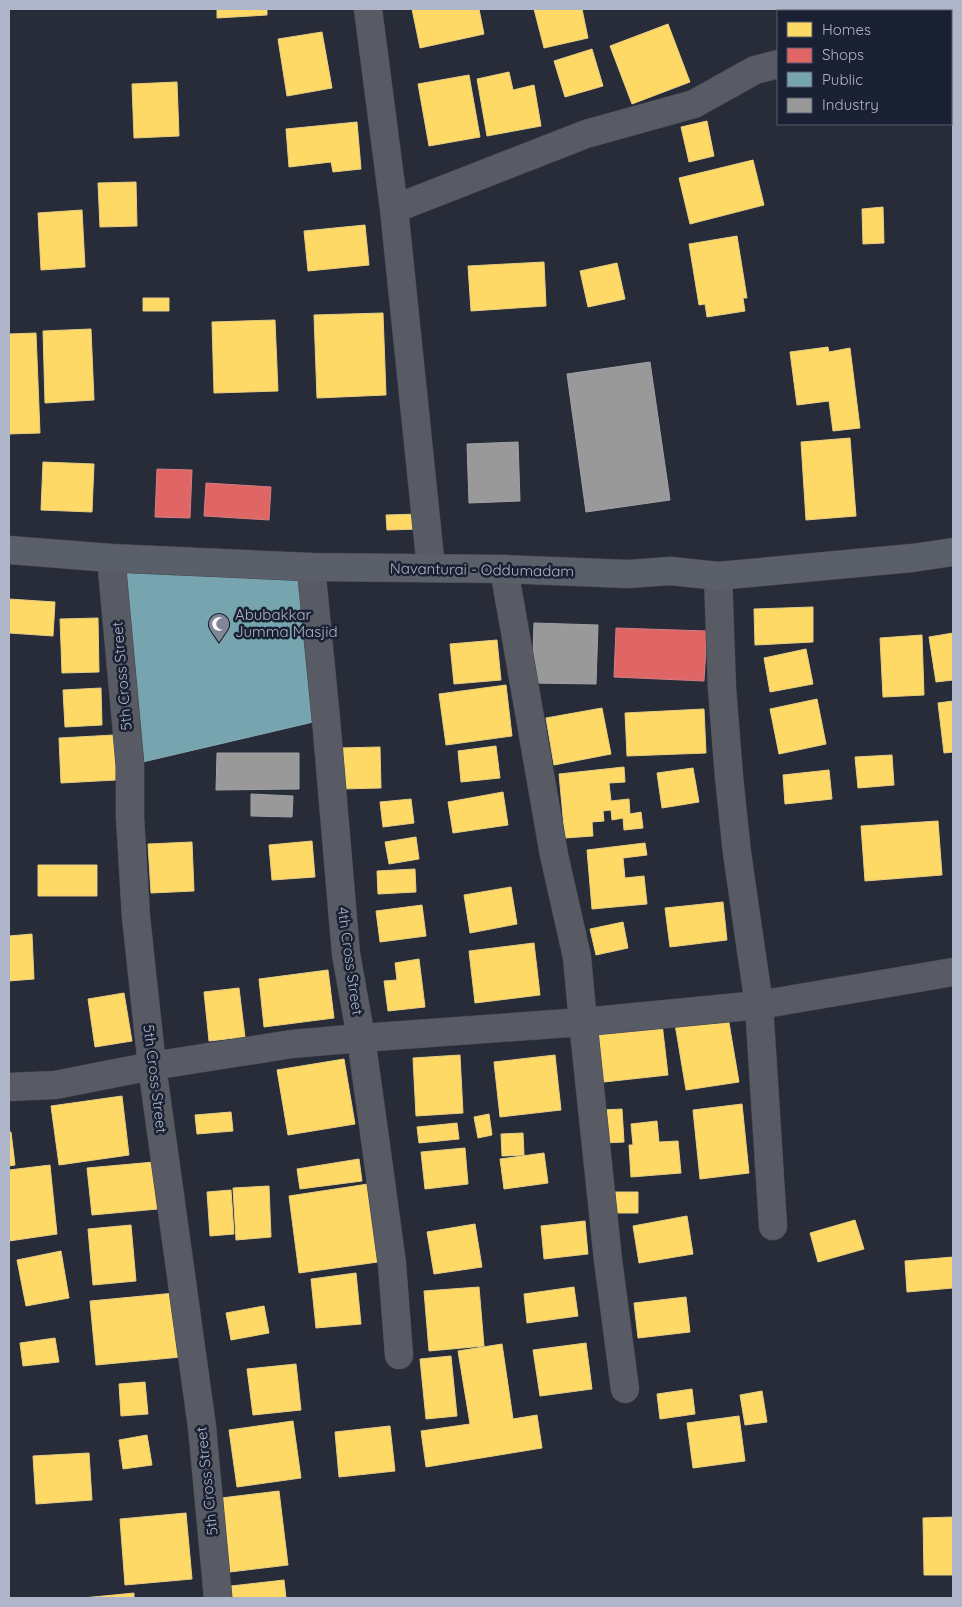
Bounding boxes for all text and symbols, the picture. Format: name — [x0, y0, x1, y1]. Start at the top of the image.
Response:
legend — [777, 10, 952, 125]
text: Homes — [822, 20, 871, 39]
text: Shops — [822, 45, 864, 64]
text: Public — [822, 70, 863, 89]
text: Industry — [822, 95, 879, 114]
street label: Navanturai - Oddumadam — [390, 558, 574, 581]
place label: Abubakkar Jumma Masjid — [235, 605, 338, 641]
mosque icon: Abubakkar Jumma Masjid — [207, 612, 231, 643]
street label: 5th Cross Street — [107, 621, 136, 731]
street label: 4th Cross Street — [333, 906, 367, 1016]
street label: 5th Cross Street — [139, 1024, 172, 1134]
street label: 5th Cross Street — [191, 1426, 222, 1536]

